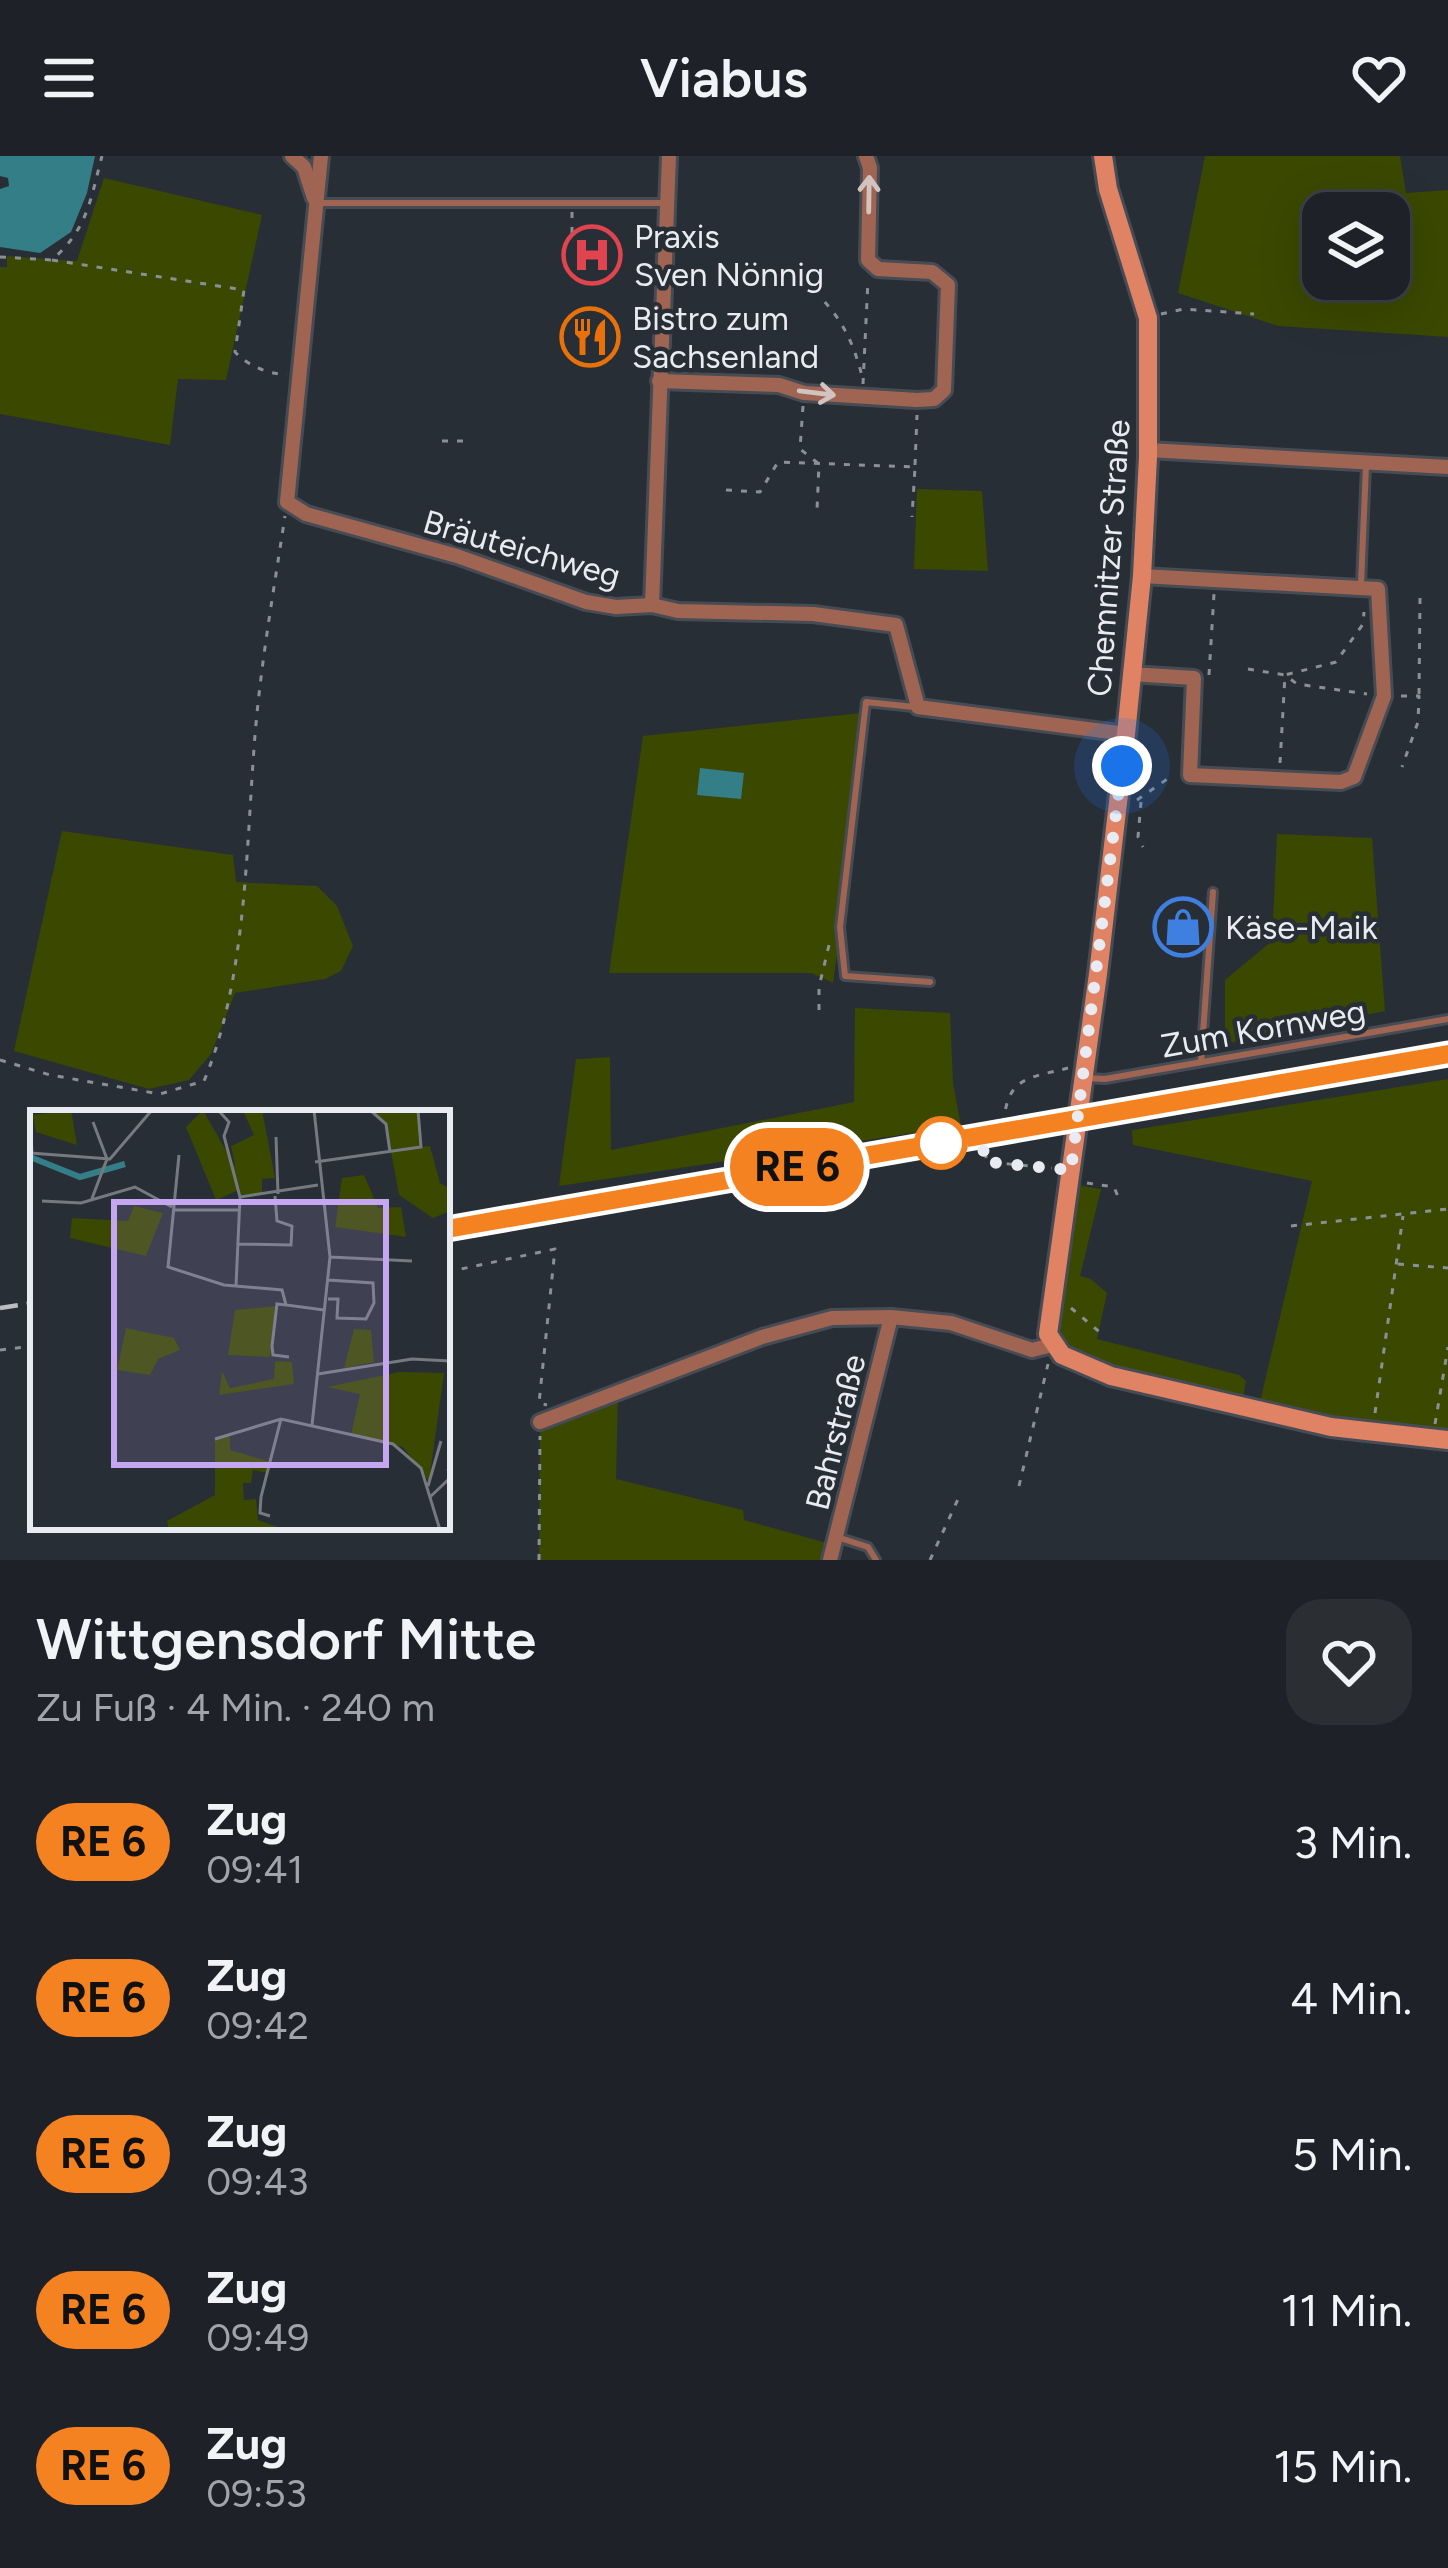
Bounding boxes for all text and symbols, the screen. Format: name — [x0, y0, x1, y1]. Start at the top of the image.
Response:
icon: menu — [36, 45, 102, 111]
icon: heart — [1346, 45, 1412, 111]
text: Viabus — [640, 46, 808, 111]
one-way arrow — [858, 175, 881, 214]
map controls — [1302, 192, 1410, 300]
button: layers — [1302, 192, 1410, 300]
place label: Praxis Sven Nönnig — [634, 217, 824, 294]
hospital icon: Praxis Sven Nönnig — [561, 224, 623, 286]
place label: Bistro zum Sachsenland — [632, 299, 819, 376]
restaurant icon: Bistro zum Sachsenland — [559, 306, 621, 368]
one-way arrow — [797, 383, 836, 405]
street label: Chemnitzer Straße — [1079, 418, 1138, 698]
street label: Bräuteichweg — [419, 502, 625, 595]
your location — [1092, 736, 1152, 796]
shop icon: Käse-Maik — [1152, 896, 1214, 958]
place label: Käse-Maik — [1225, 908, 1378, 947]
street label: Zum Kornweg — [1158, 991, 1368, 1066]
inset map — [30, 1110, 450, 1530]
unlabelled marker — [916, 1118, 966, 1168]
line badge: RE 6 — [713, 1128, 881, 1206]
text: RE 6 — [754, 1141, 840, 1192]
street label: Bahrstraße — [797, 1350, 874, 1514]
button: heart — [1286, 1599, 1412, 1725]
text: Wittgensdorf Mitte — [36, 1605, 536, 1673]
text: Zu Fuß · 4 Min. · 240 m — [36, 1684, 435, 1731]
text: Zug — [206, 1792, 287, 1846]
text: 3 Min. — [1293, 1815, 1412, 1869]
text: RE 6 — [60, 1816, 146, 1867]
text: 09:41 — [206, 1846, 303, 1893]
text: Zug — [206, 1948, 287, 2002]
text: 4 Min. — [1290, 1971, 1412, 2025]
text: RE 6 — [60, 1972, 146, 2023]
text: 09:42 — [206, 2002, 309, 2049]
text: Zug — [206, 2104, 287, 2158]
text: 5 Min. — [1292, 2127, 1412, 2181]
text: RE 6 — [60, 2128, 146, 2179]
text: 09:43 — [206, 2158, 309, 2205]
text: Zug — [206, 2260, 287, 2314]
text: 11 Min. — [1281, 2283, 1412, 2337]
text: RE 6 — [60, 2284, 146, 2335]
text: 09:49 — [206, 2314, 309, 2361]
text: Zug — [206, 2416, 287, 2470]
text: 15 Min. — [1273, 2439, 1412, 2493]
text: RE 6 — [60, 2440, 146, 2491]
text: 09:53 — [206, 2470, 307, 2517]

